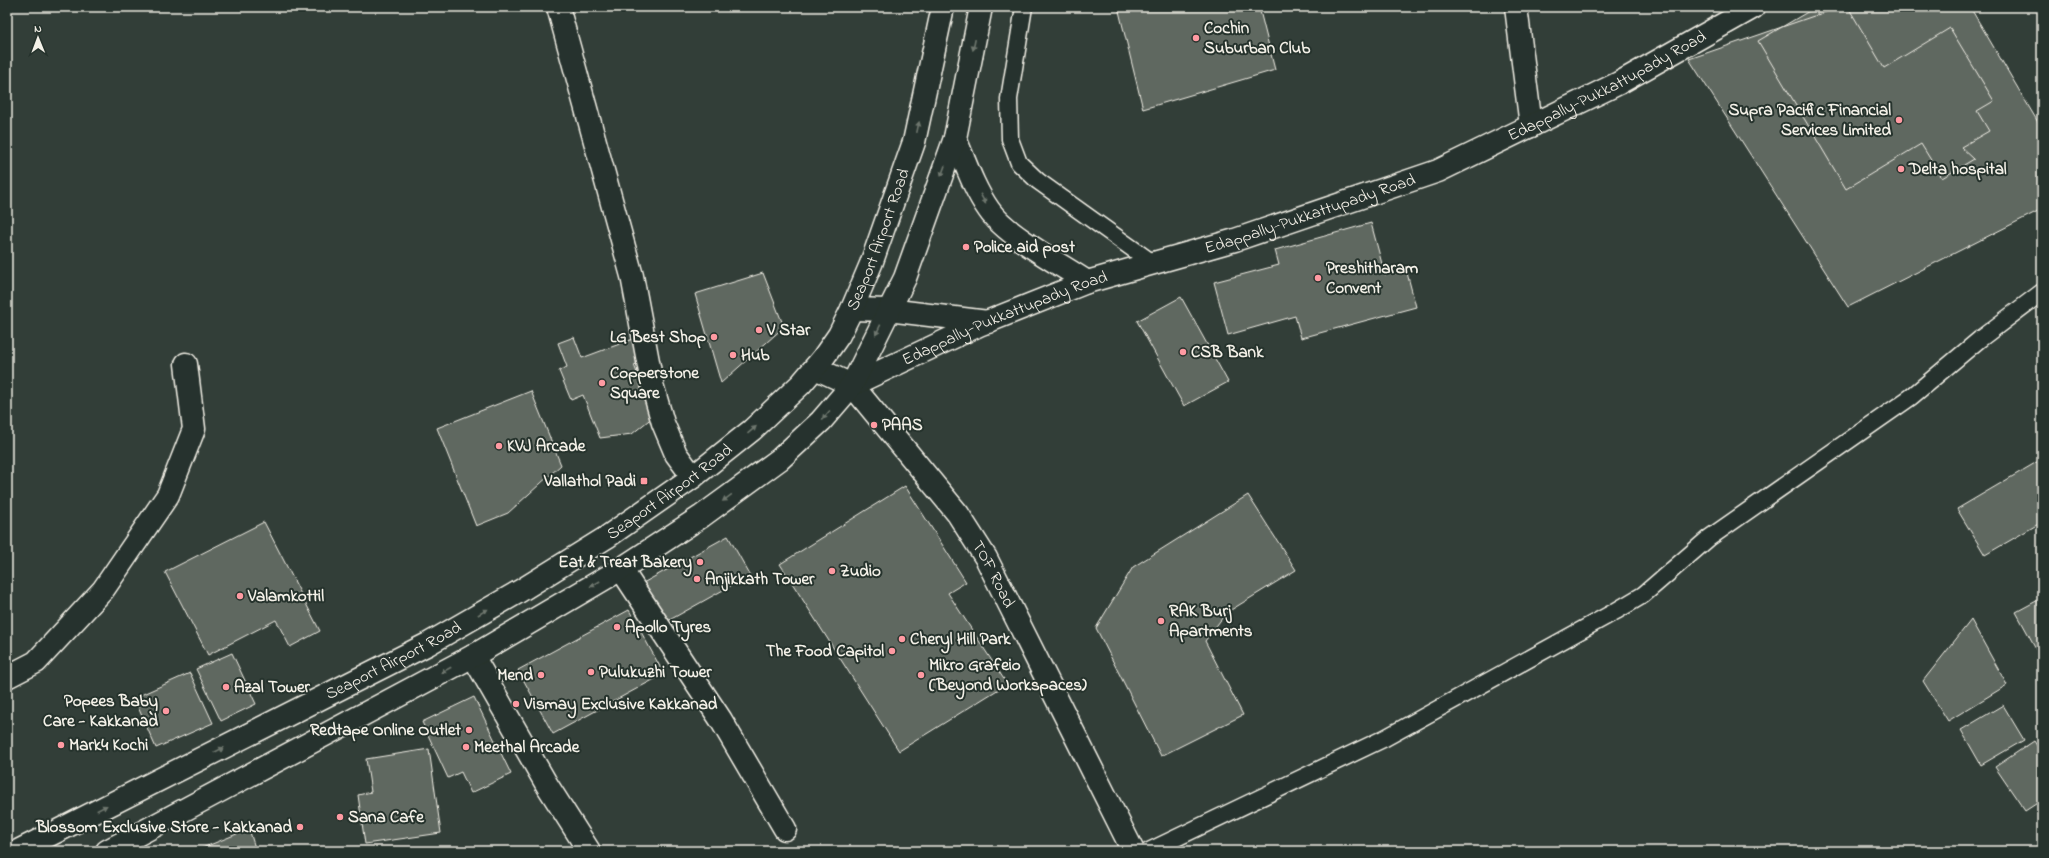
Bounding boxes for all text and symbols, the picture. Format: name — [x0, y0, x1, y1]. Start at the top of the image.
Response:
place label: Cochin Suburban Club — [1204, 16, 1310, 61]
north arrow — [18, 18, 58, 58]
text: N — [34, 21, 42, 37]
street label: Edappally-Pukkattupady Road — [1503, 24, 1711, 148]
marker: Cochin Suburban Club — [1191, 33, 1201, 43]
one-way arrow — [971, 39, 977, 52]
place label: Supra Pacific Financial Services Limited — [1728, 98, 1891, 143]
marker: Supra Pacific Financial Services Limited — [1894, 115, 1904, 125]
one-way arrow — [915, 121, 921, 134]
place label: Delta hospital — [1908, 157, 2007, 182]
street label: Seaport Airport Road — [840, 164, 916, 314]
marker: Delta hospital — [1896, 164, 1906, 174]
one-way arrow — [940, 166, 946, 178]
street label: Edappally-Pukkattupady Road — [1202, 167, 1419, 260]
one-way arrow — [980, 193, 986, 205]
place label: Police aid post — [974, 235, 1075, 260]
marker: Police aid post — [961, 242, 971, 252]
place label: Preshitharam Convent — [1326, 256, 1418, 301]
street label: Edappally-Pukkattupady Road — [898, 264, 1111, 372]
marker: Preshitharam Convent — [1313, 273, 1323, 283]
place label: V Star — [766, 318, 811, 343]
place label: LG Best Shop — [610, 325, 706, 350]
marker: V Star — [754, 325, 764, 335]
one-way arrow — [875, 325, 881, 336]
marker: LG Best Shop — [709, 332, 719, 342]
place label: CSB Bank — [1191, 340, 1264, 365]
place label: Hub — [741, 343, 770, 368]
marker: CSB Bank — [1178, 347, 1188, 357]
marker: Hub — [728, 350, 738, 360]
place label: Copperstone Square — [610, 361, 700, 406]
marker: Copperstone Square — [597, 378, 607, 388]
one-way arrow — [822, 410, 831, 420]
place label: PAAS — [882, 413, 923, 438]
marker: PAAS — [869, 420, 879, 430]
one-way arrow — [747, 425, 758, 434]
place label: KVJ Arcade — [507, 434, 587, 459]
street label: Seaport Airport Road — [601, 437, 738, 546]
marker: KVJ Arcade — [494, 441, 504, 451]
place label: Vallathol Padi — [543, 469, 636, 494]
marker: Vallathol Padi — [639, 476, 649, 486]
one-way arrow — [721, 494, 732, 502]
street label: TOF Road — [965, 536, 1022, 613]
place label: Eat & Treat Bakery — [558, 550, 693, 577]
marker: Eat & Treat Bakery — [695, 557, 705, 567]
place label: Zudio — [840, 559, 881, 584]
marker: Zudio — [827, 566, 837, 576]
place label: Anjikkath Tower — [705, 567, 815, 592]
marker: Anjikkath Tower — [692, 574, 702, 584]
one-way arrow — [589, 581, 601, 588]
place label: Valamkottil — [247, 584, 324, 609]
marker: Valamkottil — [235, 591, 245, 601]
place label: RAK Burj Apartments — [1169, 599, 1253, 644]
one-way arrow — [477, 609, 489, 616]
street label: Seaport Airport Road — [321, 615, 467, 706]
place label: Apollo Tyres — [625, 615, 712, 642]
marker: RAK Burj Apartments — [1156, 616, 1166, 626]
marker: Apollo Tyres — [612, 622, 622, 632]
place label: Cheryl Hill Park — [910, 627, 1011, 654]
marker: Cheryl Hill Park — [897, 634, 907, 644]
place label: The Food Capitol — [766, 639, 884, 664]
marker: The Food Capitol — [887, 646, 897, 656]
place label: Mikro Grafeio (Beyond Workspaces) — [929, 653, 1087, 700]
place label: Pulukuzhi Tower — [599, 660, 712, 685]
place label: Mend — [497, 663, 533, 688]
one-way arrow — [440, 667, 451, 674]
marker: Pulukuzhi Tower — [586, 667, 596, 677]
marker: Mend — [536, 670, 546, 680]
marker: Mikro Grafeio (Beyond Workspaces) — [916, 670, 926, 680]
place label: Azal Tower — [234, 675, 311, 700]
marker: Azal Tower — [221, 682, 231, 692]
place label: Popees Baby Care - Kakkanad — [43, 689, 159, 734]
place label: Vismay Exclusive Kakkanad — [523, 692, 718, 719]
marker: Vismay Exclusive Kakkanad — [511, 699, 521, 709]
marker: Popees Baby Care - Kakkanad — [161, 706, 171, 716]
place label: Redtape Online Outlet — [310, 718, 461, 743]
marker: Redtape Online Outlet — [464, 725, 474, 735]
place label: Mark4 Kochi — [69, 733, 148, 758]
place label: Meethal Arcade — [474, 735, 581, 760]
marker: Mark4 Kochi — [56, 740, 66, 750]
marker: Meethal Arcade — [461, 742, 471, 752]
one-way arrow — [213, 746, 224, 753]
one-way arrow — [97, 805, 108, 811]
place label: Sana Cafe — [348, 805, 425, 830]
marker: Sana Cafe — [335, 812, 345, 822]
place label: Blossom Exclusive Store - Kakkanad — [35, 815, 292, 840]
marker: Blossom Exclusive Store - Kakkanad — [295, 822, 305, 832]

